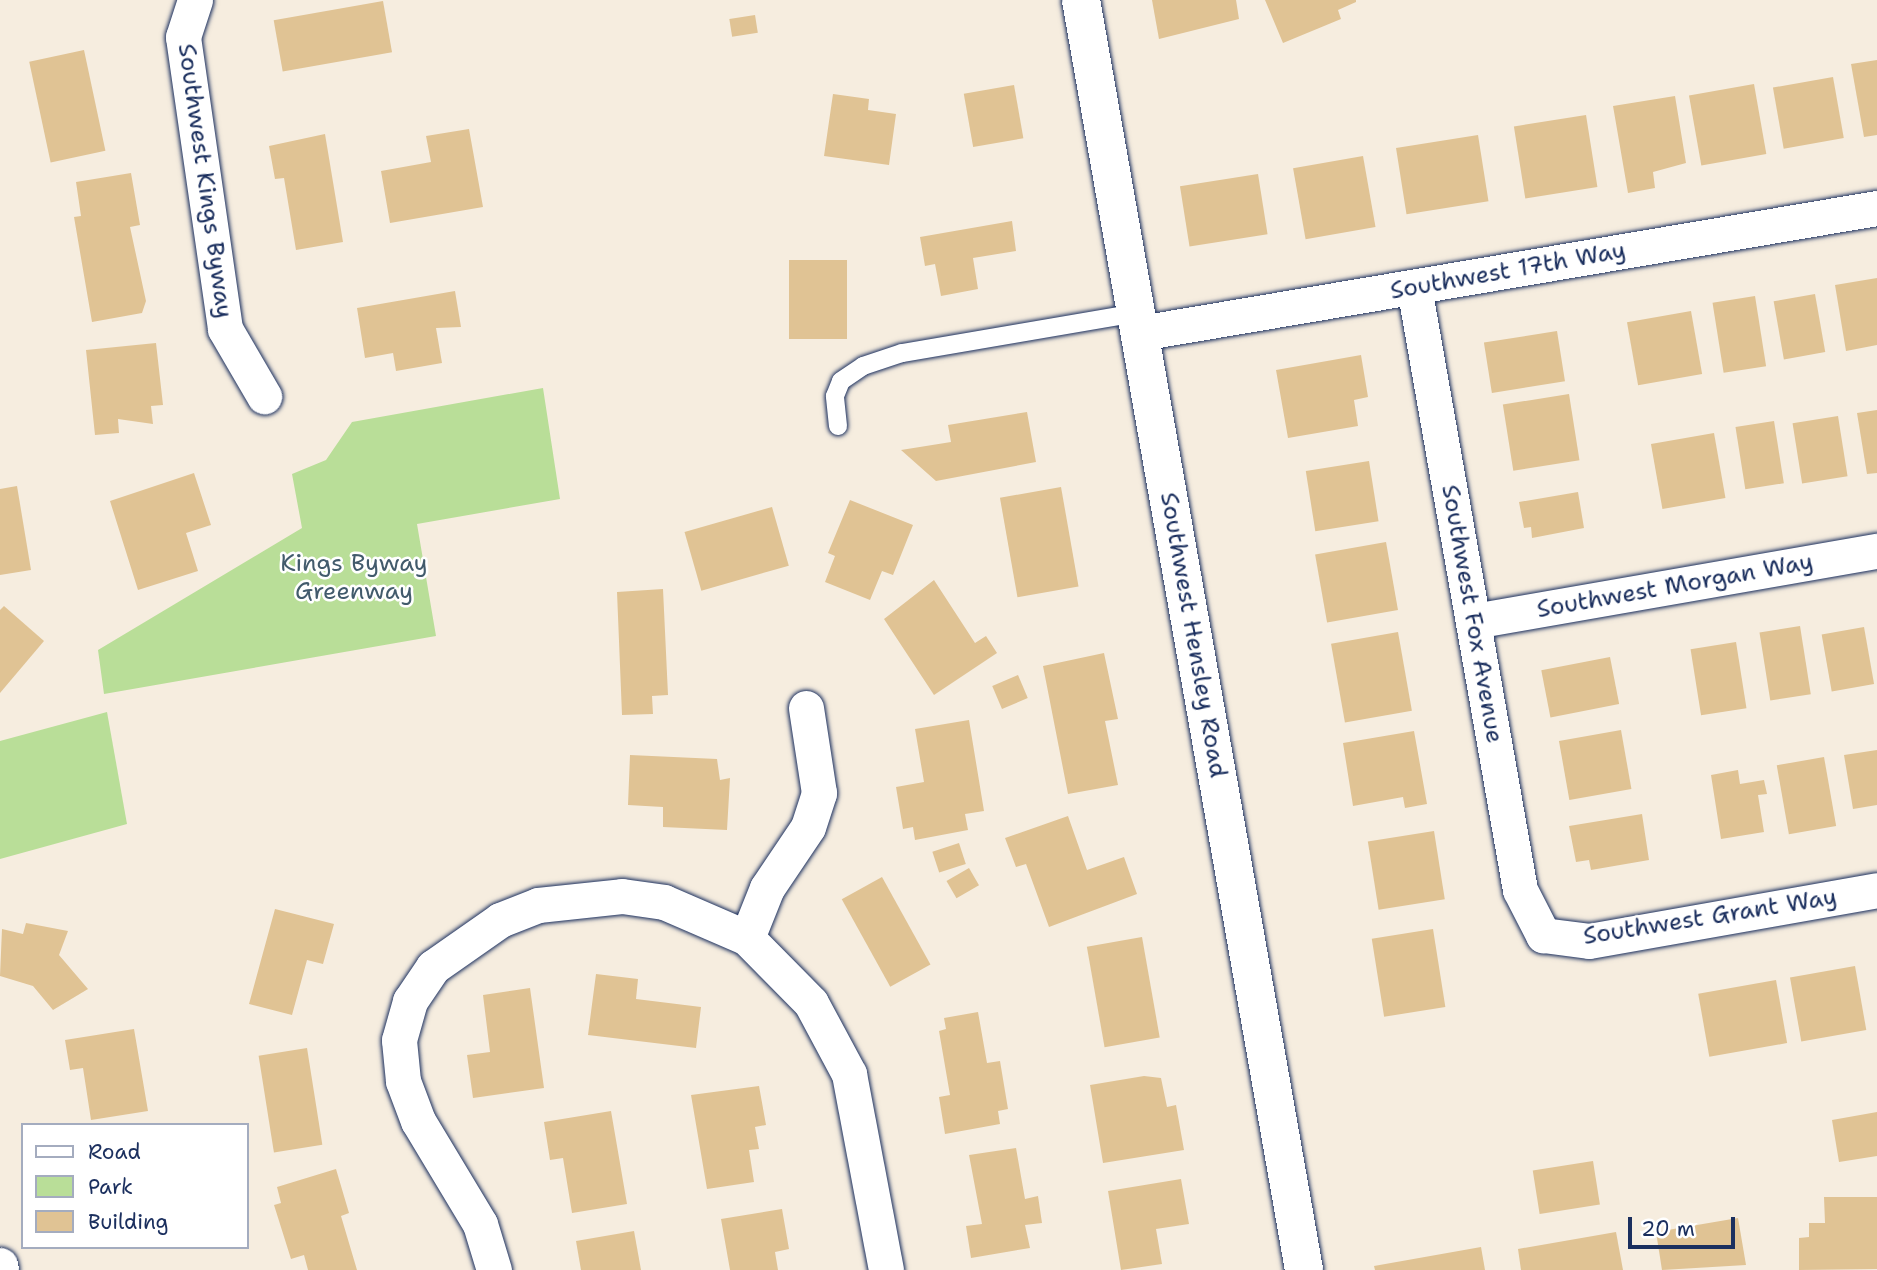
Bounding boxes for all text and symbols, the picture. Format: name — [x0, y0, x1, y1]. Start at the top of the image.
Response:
street label: Southwest Kings Byway — [171, 42, 239, 320]
street label: Southwest 17th Way — [1388, 236, 1628, 306]
street label: Southwest Fox Avenue — [1435, 483, 1509, 745]
street label: Southwest Hensley Road — [1154, 490, 1232, 780]
street label: Southwest Morgan Way — [1535, 548, 1815, 624]
park label: Kings Byway Greenway — [280, 550, 428, 606]
street label: Southwest Grant Way — [1581, 883, 1839, 951]
legend — [21, 1123, 248, 1249]
text: Road — [88, 1138, 141, 1166]
text: Park — [88, 1173, 133, 1201]
scale bar — [1632, 1204, 1739, 1248]
text: Building — [88, 1208, 168, 1236]
text: 20 m — [1641, 1215, 1695, 1243]

